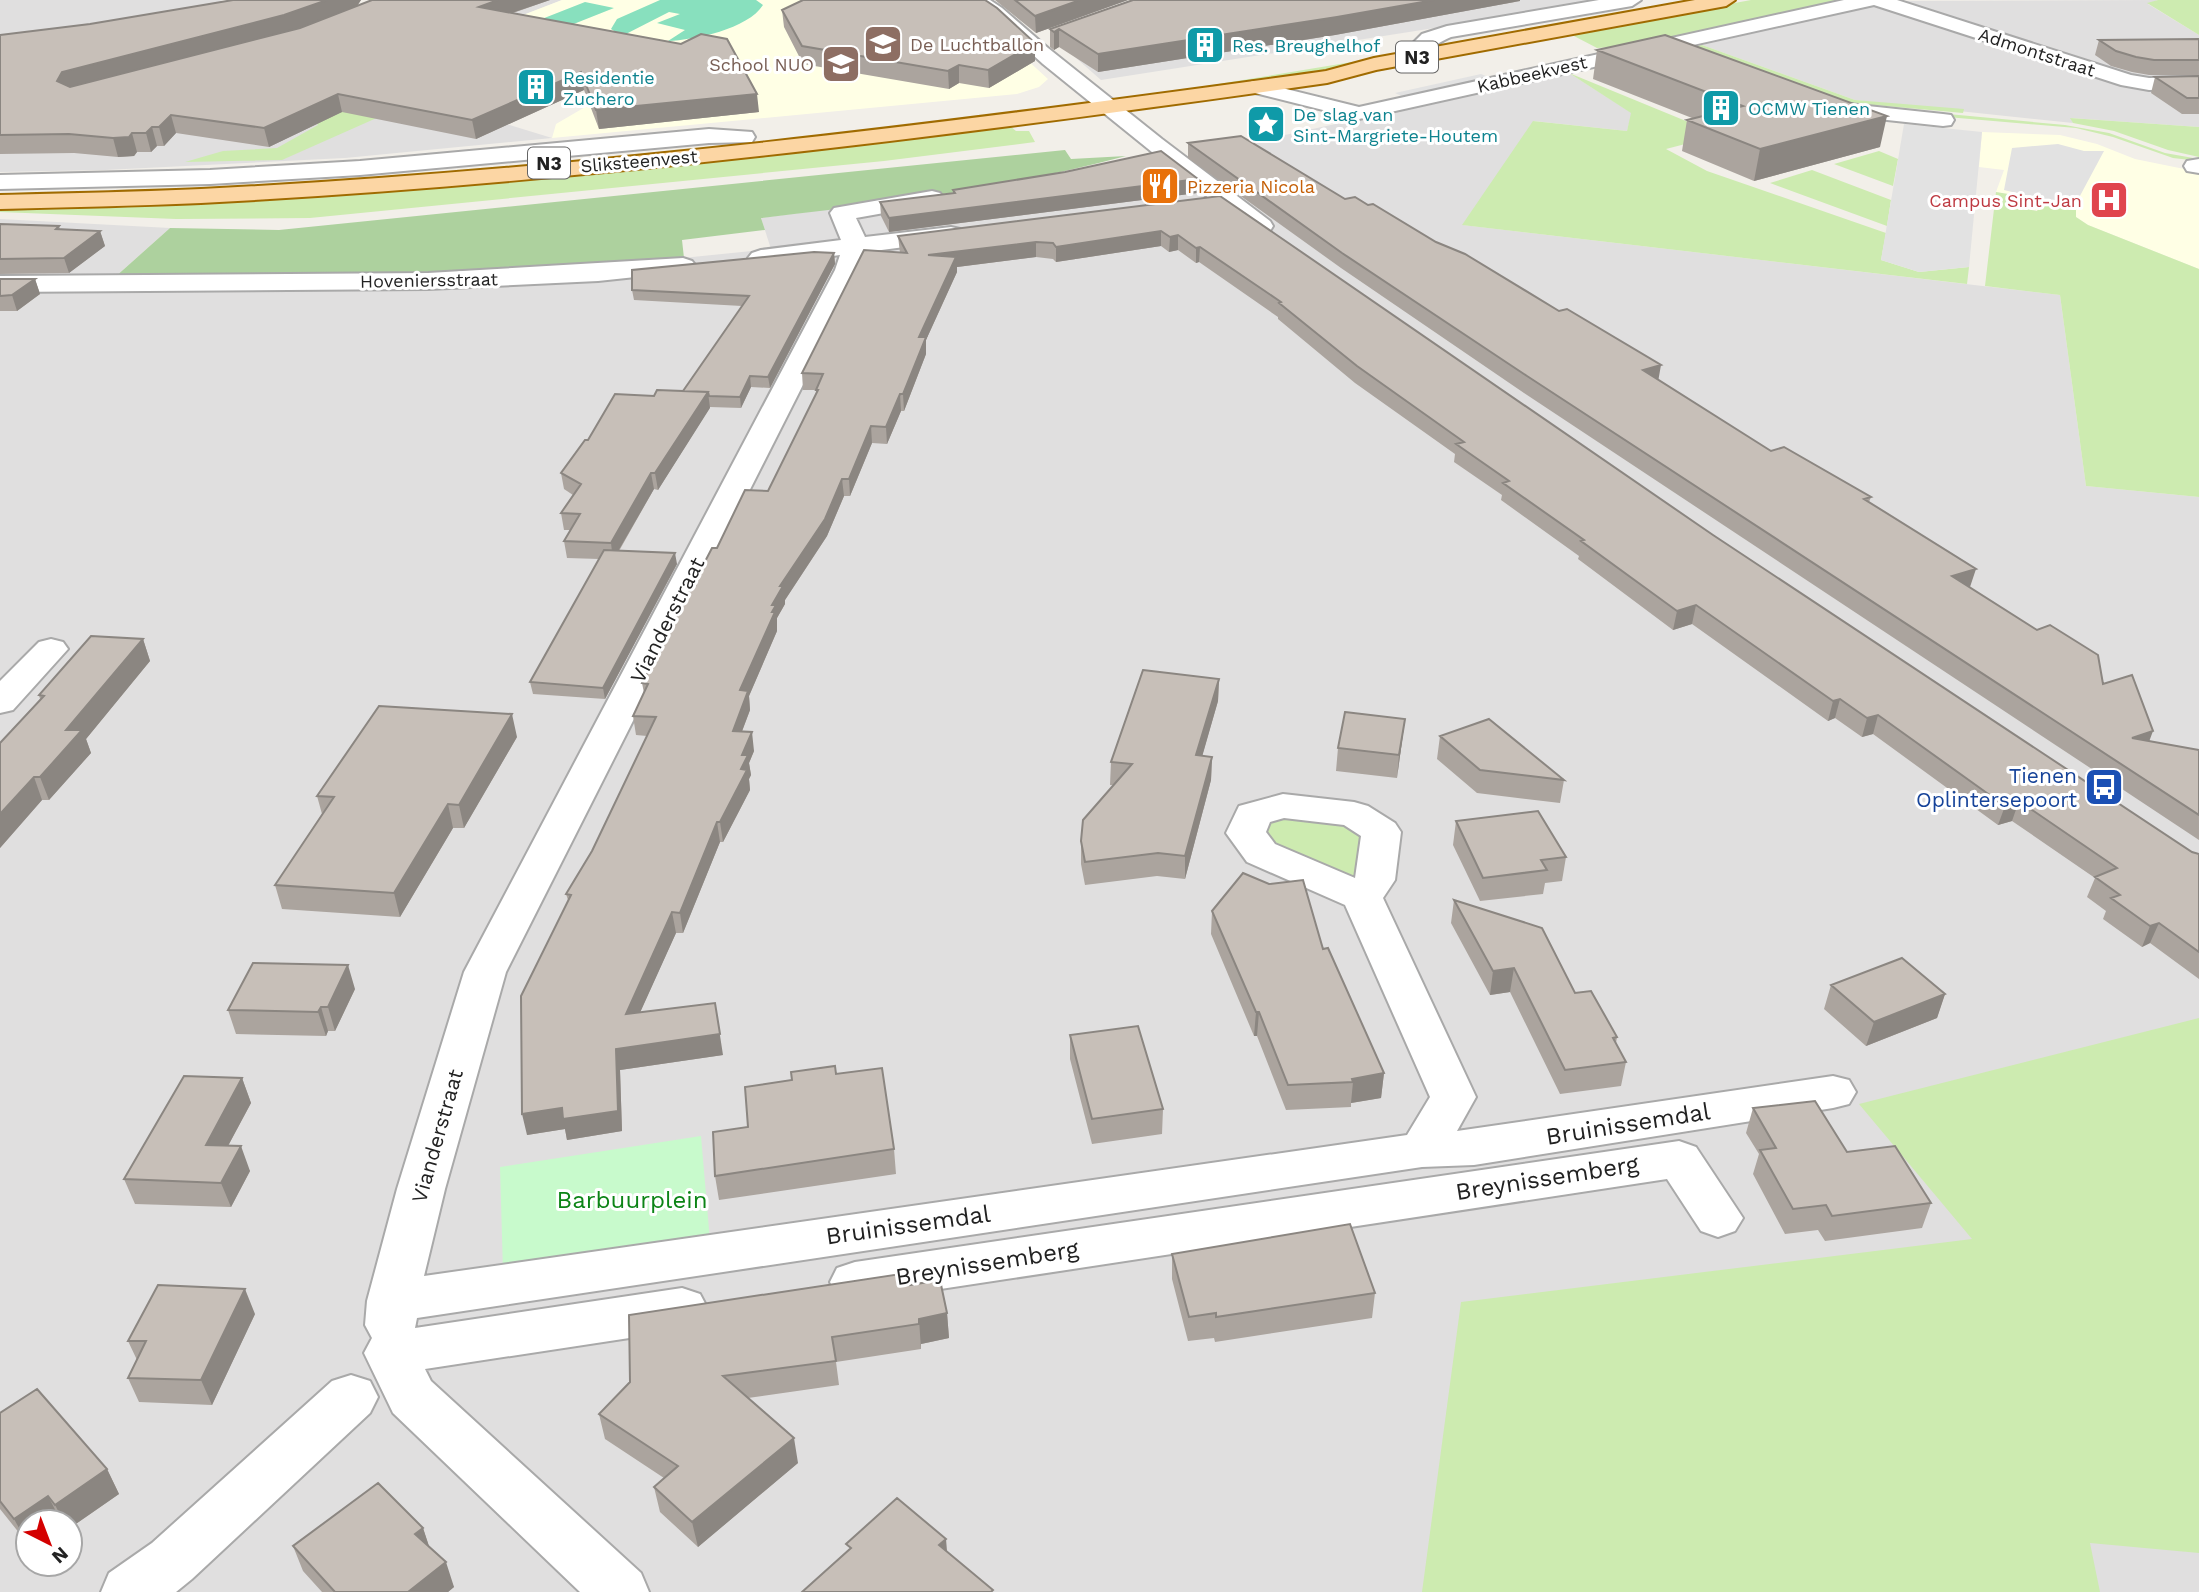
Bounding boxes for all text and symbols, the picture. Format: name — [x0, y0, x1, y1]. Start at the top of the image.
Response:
school or university icon: De Luchtballon — [862, 23, 904, 65]
street label: Admontstraat — [1976, 23, 2098, 81]
building icon: Res. Breughelhof — [1184, 24, 1226, 66]
place label: De Luchtballon — [910, 34, 1044, 55]
place label: Res. Breughelhof — [1232, 35, 1380, 56]
road number: N3 — [1396, 41, 1438, 72]
school or university icon: School NUO — [820, 43, 862, 85]
street label: Kabbeekvest — [1475, 51, 1589, 97]
place label: School NUO — [709, 54, 814, 75]
building icon: Residentie Zuchero — [515, 66, 557, 108]
place label: Residentie Zuchero — [563, 67, 655, 109]
building icon: OCMW Tienen — [1700, 87, 1742, 129]
place label: OCMW Tienen — [1748, 98, 1870, 119]
place icon: De slag van Sint-Margriete-Houtem — [1245, 103, 1287, 145]
place label: De slag van Sint-Margriete-Houtem — [1293, 104, 1498, 146]
street label: Sliksteenvest — [580, 145, 699, 177]
road number: N3 — [528, 148, 570, 178]
restaurant icon: Pizzeria Nicola — [1139, 165, 1181, 207]
place label: Pizzeria Nicola — [1187, 176, 1315, 197]
hospital icon: Campus Sint-Jan — [2088, 179, 2130, 221]
place label: Campus Sint-Jan — [1929, 190, 2082, 211]
street label: Hoveniersstraat — [360, 268, 499, 292]
street label: Vianderstraat — [625, 553, 710, 687]
place label: Tienen Oplintersepoort — [1916, 763, 2077, 812]
bus stop icon: Tienen Oplintersepoort — [2083, 766, 2125, 808]
street label: Vianderstraat — [406, 1066, 468, 1206]
street label: Bruinissemdal — [1544, 1097, 1713, 1151]
street label: Breynissemberg — [1454, 1150, 1641, 1206]
park label: Barbuurplein — [557, 1186, 707, 1214]
street label: Bruinissemdal — [824, 1200, 993, 1250]
street label: Breynissemberg — [894, 1235, 1081, 1291]
north arrow — [14, 1508, 84, 1578]
text: N — [47, 1542, 73, 1569]

